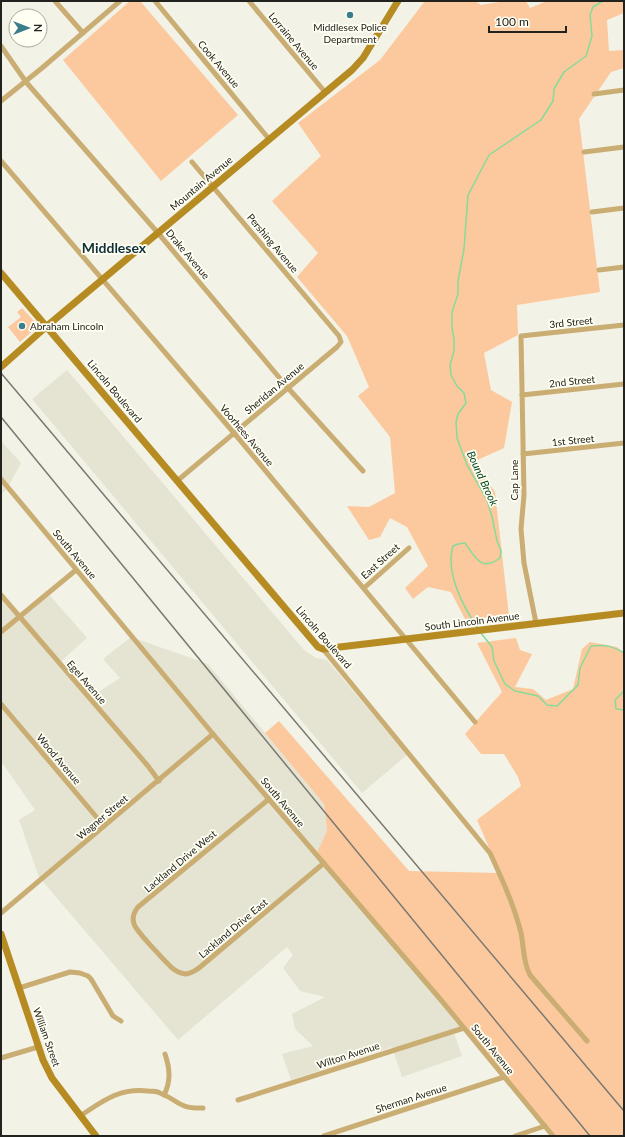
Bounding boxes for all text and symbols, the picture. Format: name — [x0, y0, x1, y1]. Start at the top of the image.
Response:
north arrow — [8, 8, 48, 48]
scale bar — [489, 8, 566, 34]
street label: Lorraine Avenue — [267, 10, 321, 72]
marker: Middlesex Police Department — [345, 10, 355, 20]
text: 100 m — [495, 14, 529, 29]
place label: Middlesex Police Department — [313, 21, 387, 45]
text: N — [32, 24, 45, 32]
street label: Cook Avenue — [196, 38, 242, 90]
street label: Mountain Avenue — [167, 153, 235, 213]
street label: Pershing Avenue — [245, 211, 301, 275]
street label: Drake Avenue — [164, 227, 212, 281]
district label: Middlesex — [82, 239, 147, 256]
street label: 3rd Street — [549, 314, 594, 330]
place label: Abraham Lincoln — [30, 320, 104, 332]
marker: Abraham Lincoln — [17, 321, 27, 331]
street label: Lincoln Boulevard — [85, 357, 145, 425]
street label: Sheridan Avenue — [242, 360, 306, 416]
street label: 2nd Street — [549, 373, 596, 389]
street label: Voorhees Avenue — [218, 402, 276, 468]
street label: 1st Street — [551, 432, 595, 448]
water label: Bound Brook — [465, 449, 502, 508]
street label: Cap Lane — [508, 460, 520, 500]
street label: South Avenue — [51, 527, 99, 581]
street label: East Street — [358, 540, 402, 581]
street label: Lincoln Boulevard — [294, 604, 354, 670]
street label: South Lincoln Avenue — [424, 609, 520, 633]
street label: Egel Avenue — [65, 658, 109, 706]
street label: Wood Avenue — [34, 731, 84, 787]
street label: South Avenue — [259, 775, 307, 829]
street label: Wagner Street — [74, 792, 130, 842]
street label: Lackland Drive West — [142, 827, 219, 895]
street label: Lackland Drive East — [196, 895, 270, 960]
street label: William Street — [31, 1006, 63, 1069]
street label: South Avenue — [469, 1021, 517, 1077]
street label: Wilton Avenue — [315, 1039, 381, 1071]
street label: Sherman Avenue — [374, 1081, 448, 1115]

